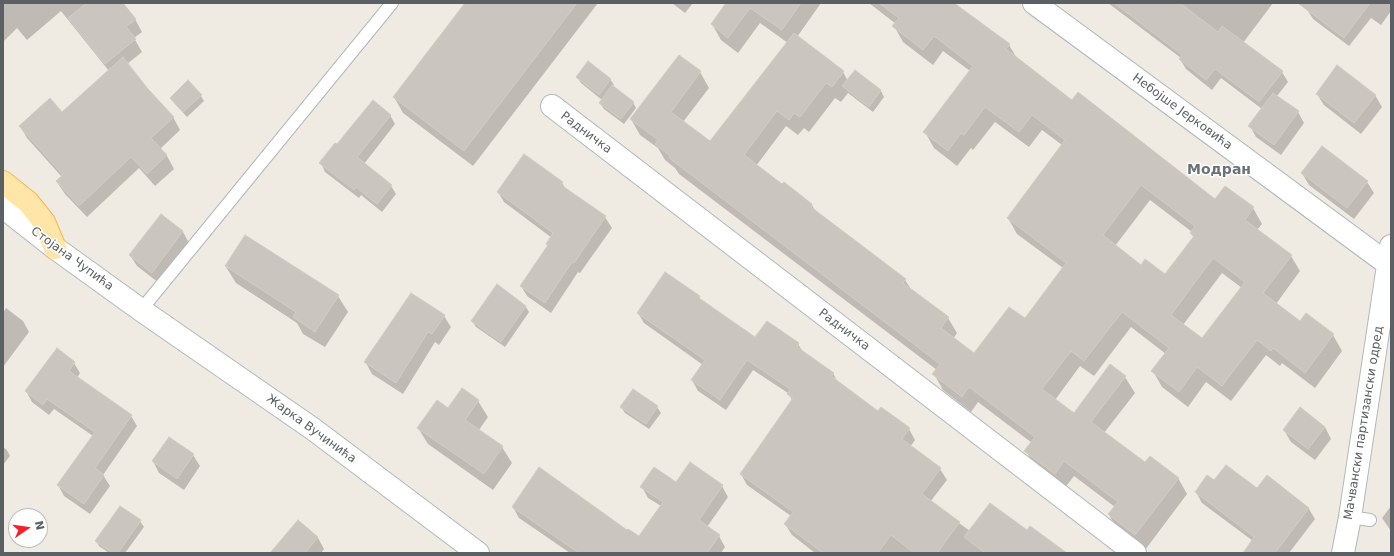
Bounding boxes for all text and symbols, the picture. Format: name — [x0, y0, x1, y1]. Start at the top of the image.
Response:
street label: Небојше Јерковића — [1129, 71, 1235, 153]
street label: Радничка — [558, 109, 614, 157]
district label: Модран — [1187, 162, 1251, 178]
street label: Стојана Чупића — [28, 224, 116, 294]
street label: Радничка — [816, 306, 872, 354]
street label: Мачвански партизански одред — [1342, 325, 1386, 521]
street label: Жарка Вучинића — [263, 392, 359, 466]
north arrow — [8, 508, 48, 548]
text: N — [32, 519, 47, 531]

